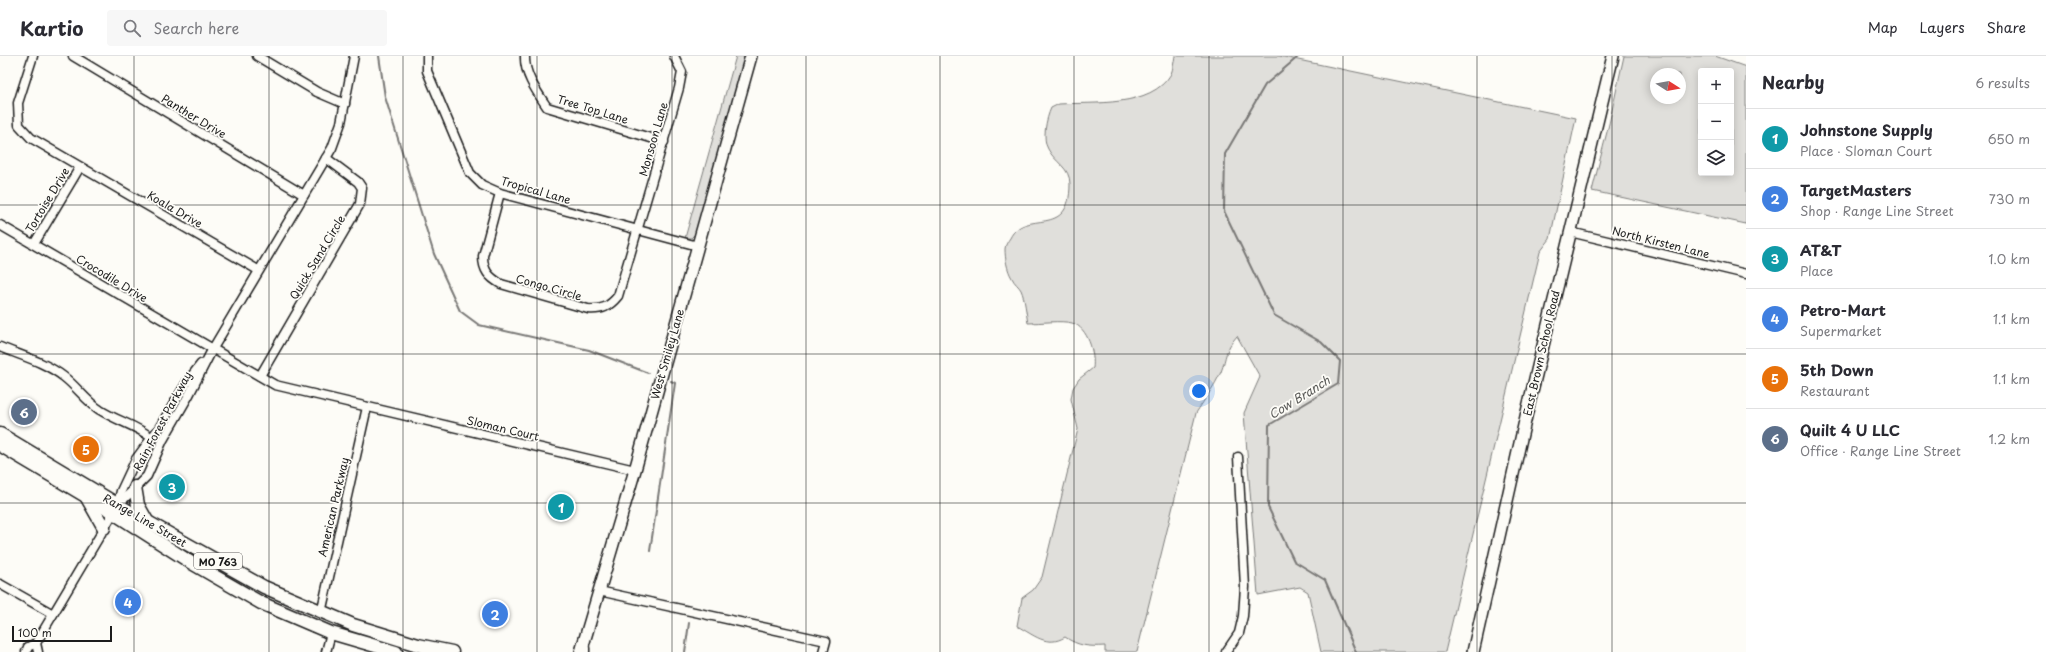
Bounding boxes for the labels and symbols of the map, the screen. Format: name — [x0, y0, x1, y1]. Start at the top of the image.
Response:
north arrow — [1650, 68, 1686, 104]
street label: Panther Drive — [158, 90, 230, 142]
street label: Tree Top Lane — [555, 90, 631, 128]
street label: Monsoon Lane — [634, 100, 672, 178]
street label: Tortoise Drive — [21, 164, 73, 236]
street label: Tropical Lane — [499, 172, 573, 208]
street label: Koala Drive — [144, 186, 206, 232]
street label: Quick Sand Circle — [285, 211, 349, 303]
street label: North Kirsten Lane — [1610, 222, 1712, 262]
street label: Crocodile Drive — [73, 250, 151, 306]
street label: Congo Circle — [514, 269, 584, 305]
street label: East Brown School Road — [1518, 288, 1564, 418]
street label: West Smiley Lane — [646, 307, 688, 401]
street label: Rain Forest Parkway — [129, 368, 195, 474]
water label: Cow Branch — [1265, 370, 1334, 423]
your location — [1189, 381, 1209, 401]
pin: 6 — [11, 397, 37, 427]
street label: Sloman Court — [465, 411, 541, 445]
pin: 5 — [73, 434, 99, 464]
street label: American Parkway — [313, 456, 353, 558]
pin: 3 — [159, 472, 185, 502]
street label: Range Line Street — [100, 489, 190, 551]
pin: 1 — [548, 492, 574, 522]
road number: MO 763 — [194, 553, 242, 569]
pin: 4 — [115, 587, 141, 617]
pin: 2 — [482, 599, 508, 629]
scale bar — [12, 624, 112, 643]

